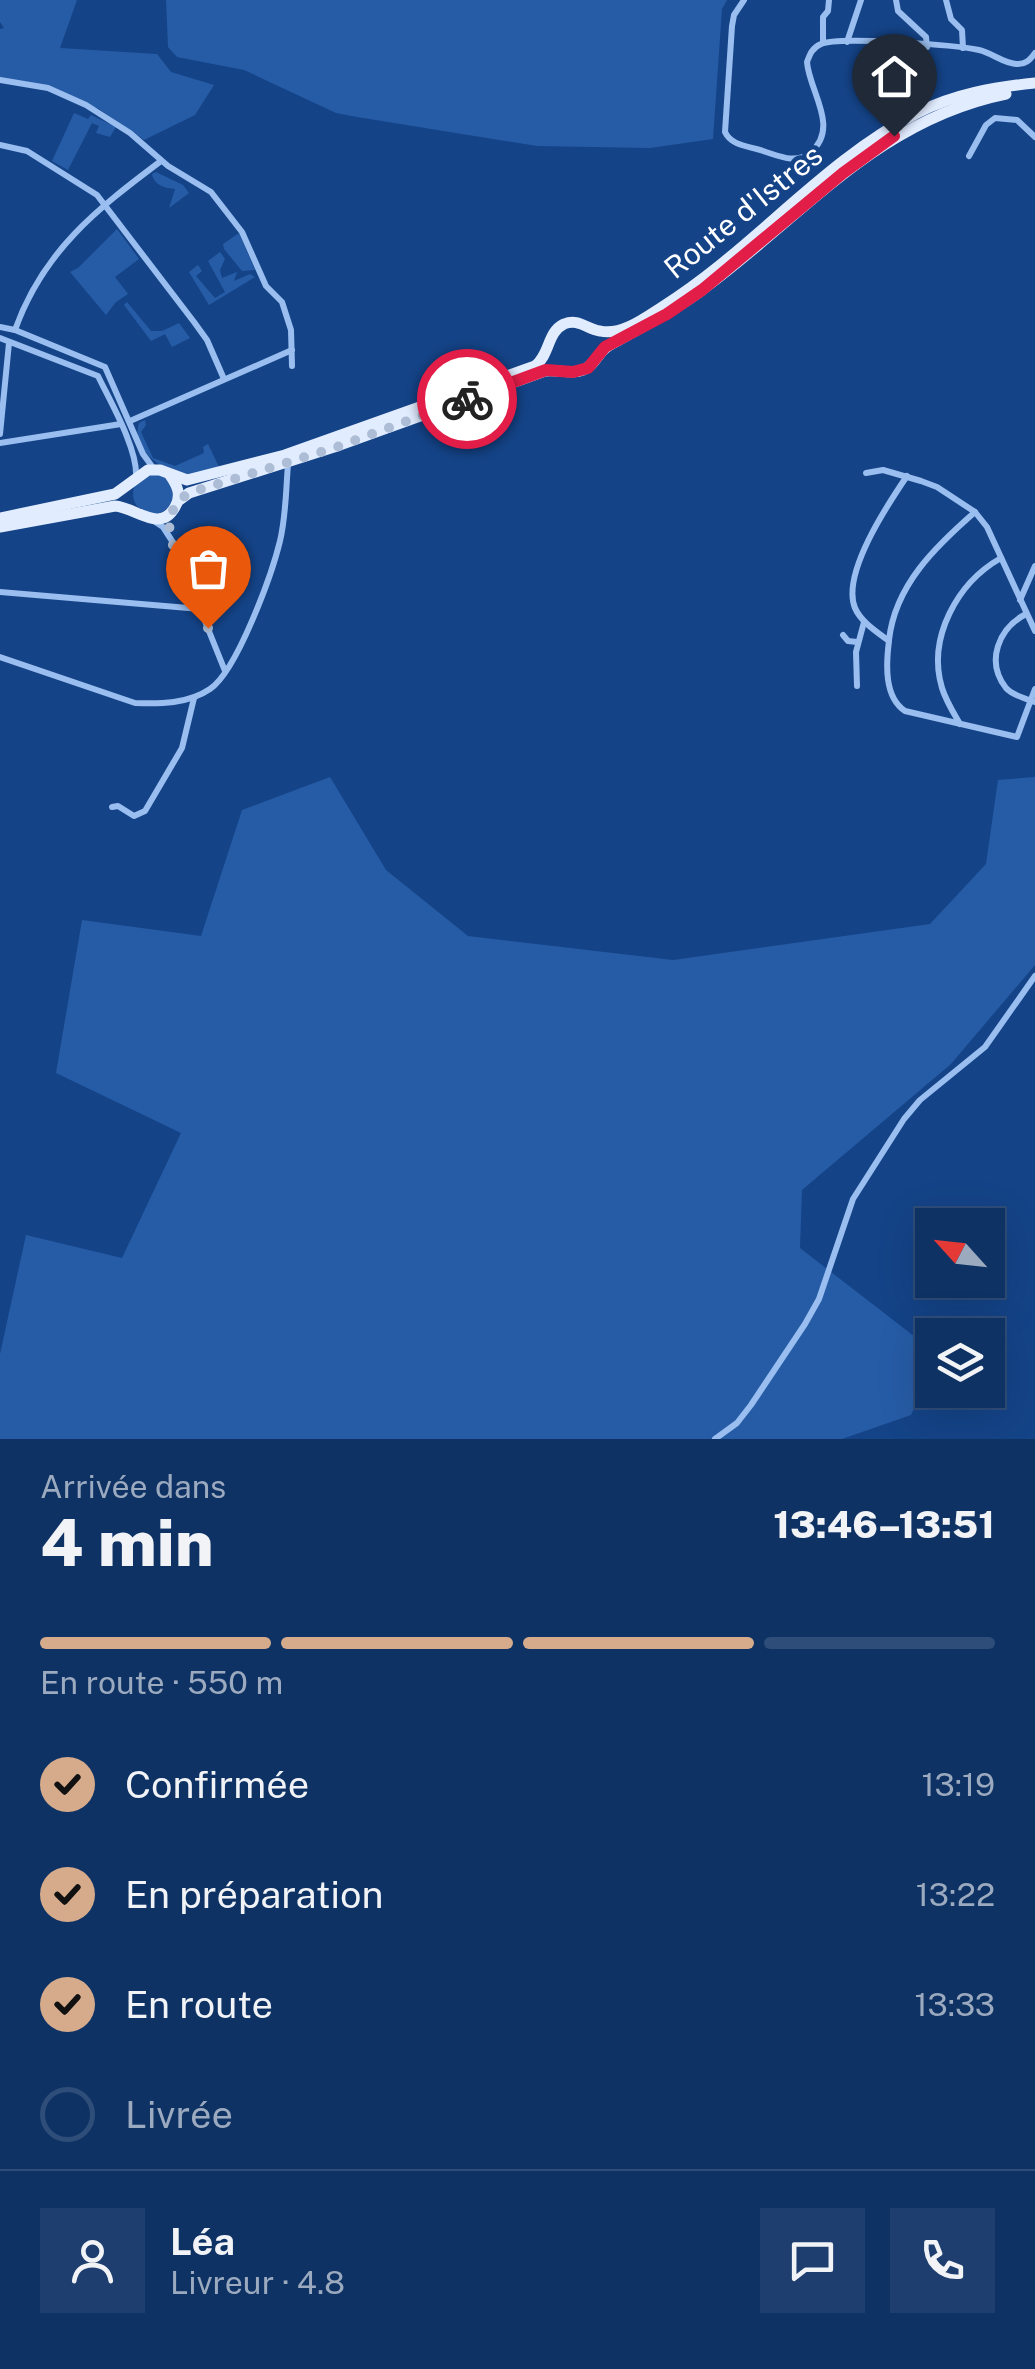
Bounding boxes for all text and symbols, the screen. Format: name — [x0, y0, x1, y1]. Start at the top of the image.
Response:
pin — [852, 34, 937, 137]
icon: home — [867, 49, 922, 104]
street label: Route d'Istres — [657, 136, 829, 286]
courier — [417, 349, 517, 449]
icon: bike — [440, 372, 495, 427]
pin — [166, 526, 251, 629]
icon: bag — [181, 541, 236, 596]
north arrow — [915, 1208, 1005, 1298]
map controls — [915, 1208, 1005, 1408]
button: layers — [915, 1318, 1005, 1408]
text: Arrivée dans — [40, 1468, 226, 1505]
text: 13:46–13:51 — [773, 1502, 995, 1547]
text: 4 min — [40, 1504, 214, 1581]
text: En route · 550 m — [40, 1664, 283, 1701]
icon: check — [40, 1757, 95, 1812]
text: Confirmée — [125, 1762, 309, 1807]
text: 13:19 — [922, 1766, 995, 1803]
icon: check — [40, 1867, 95, 1922]
text: En préparation — [125, 1872, 383, 1917]
text: 13:22 — [916, 1876, 995, 1913]
icon: check — [40, 1977, 95, 2032]
text: En route — [125, 1982, 273, 2027]
text: 13:33 — [914, 1986, 995, 2023]
text: Livrée — [125, 2092, 233, 2137]
button: person — [40, 2208, 145, 2313]
button: chat — [760, 2208, 865, 2313]
button: phone — [890, 2208, 995, 2313]
text: Léa — [170, 2219, 235, 2264]
text: Livreur · 4.8 — [170, 2264, 345, 2301]

